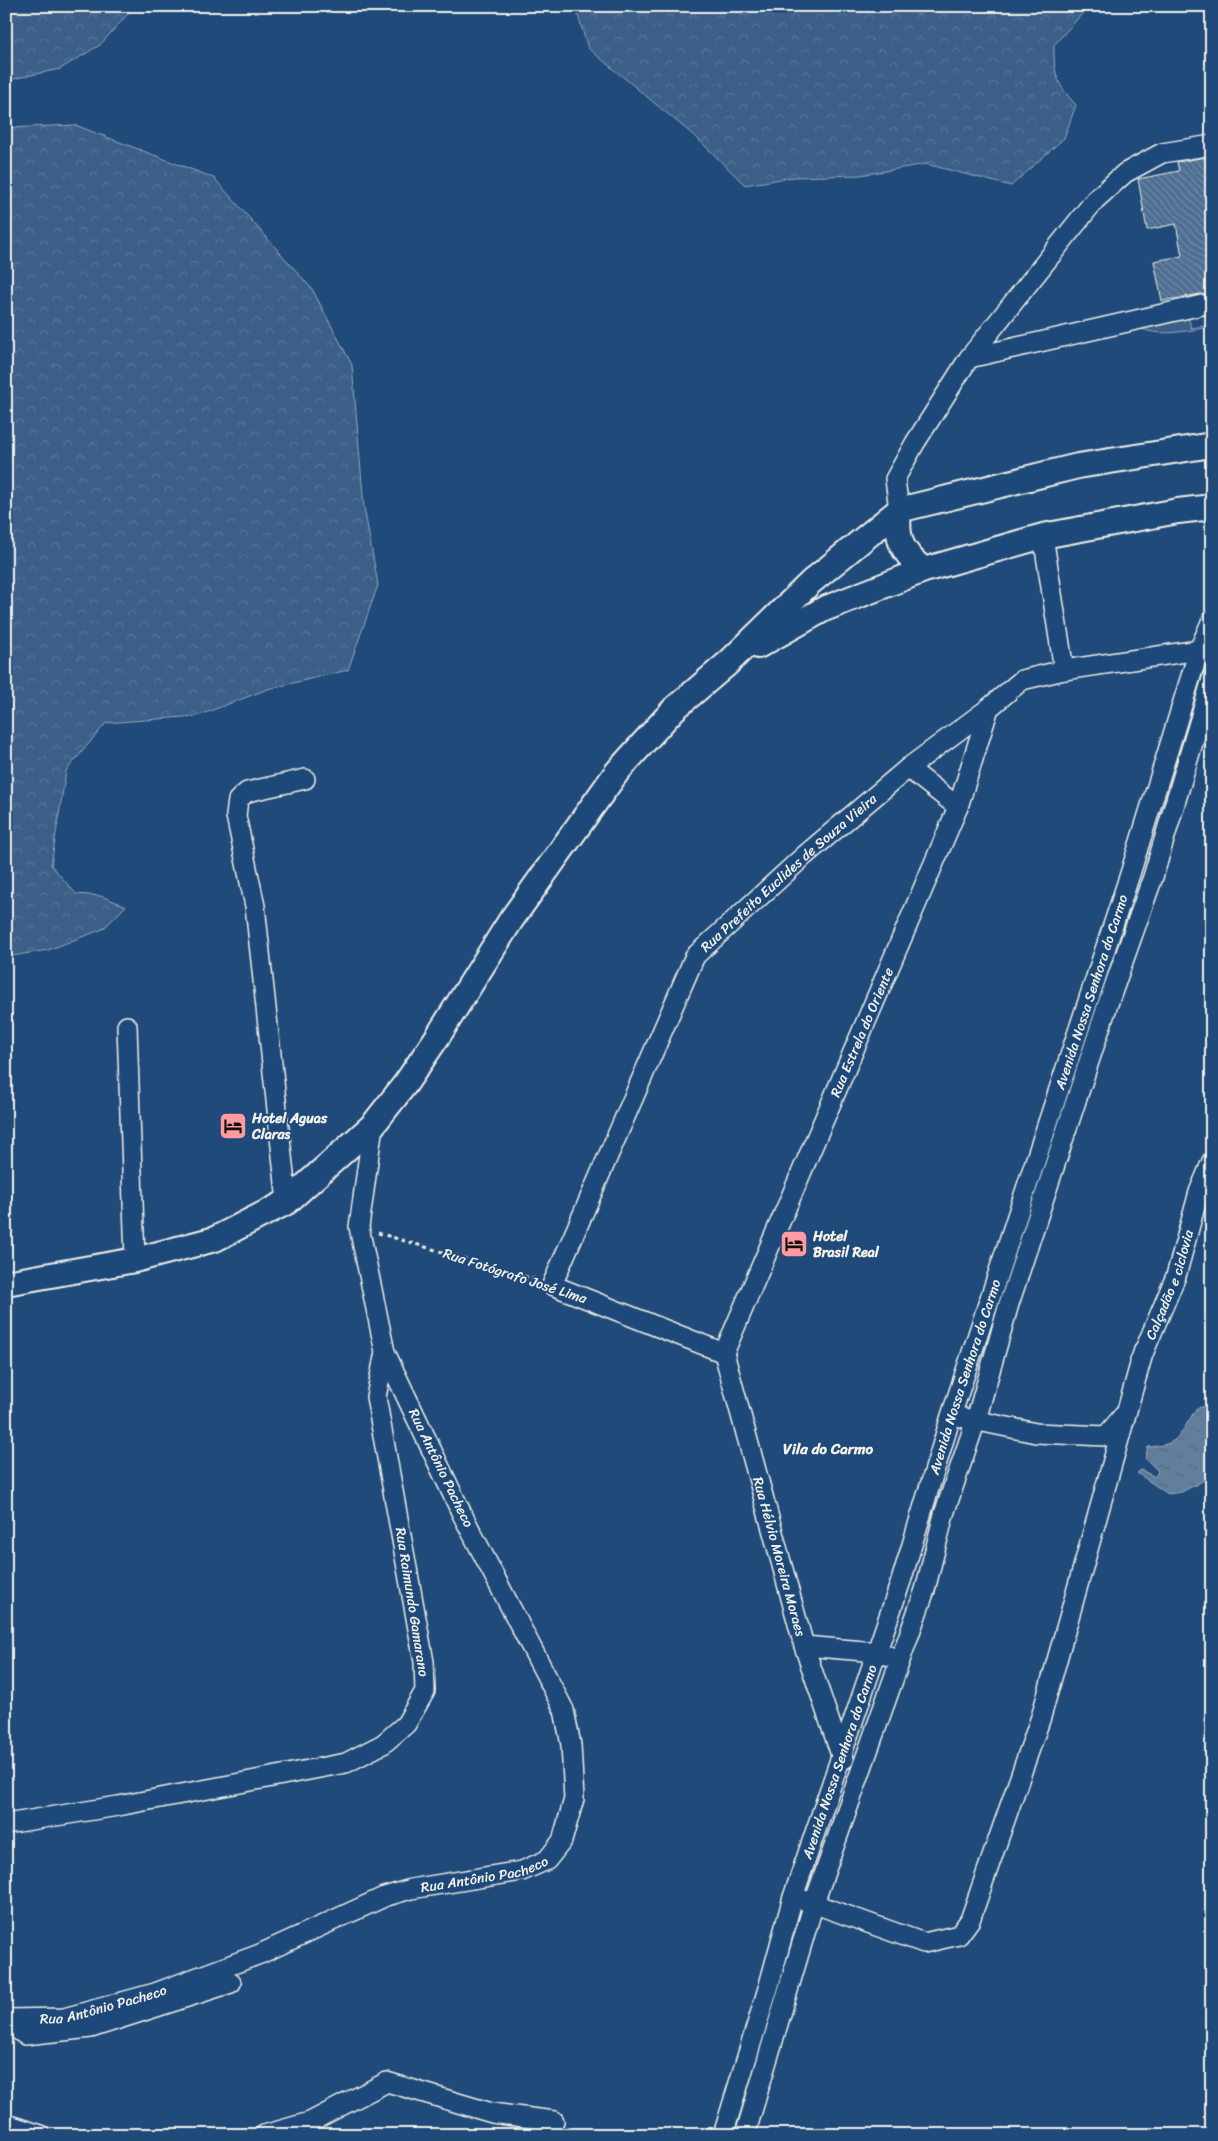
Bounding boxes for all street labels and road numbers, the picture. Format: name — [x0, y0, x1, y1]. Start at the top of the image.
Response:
street label: Rua Prefeito Euclides de Souza Vieira — [694, 786, 883, 958]
street label: Avenida Nossa Senhora do Carmo — [1047, 891, 1135, 1094]
street label: Rua Estrela do Oriente — [823, 963, 900, 1101]
street label: Calçadão e ciclovia — [1138, 1226, 1201, 1344]
street label: Rua Fotógrafo José Lima — [440, 1241, 591, 1311]
street label: Avenida Nossa Senhora do Carmo — [921, 1276, 1008, 1479]
street label: Rua Antônio Pacheco — [401, 1404, 481, 1532]
street label: Rua Hélvio Moreira Moraes — [746, 1474, 813, 1639]
street label: Rua Raimundo Gamarano — [388, 1526, 436, 1678]
street label: Avenida Nossa Senhora do Carmo — [794, 1661, 884, 1863]
street label: Rua Antônio Pacheco — [419, 1848, 552, 1900]
street label: Rua Antônio Pacheco — [40, 1977, 170, 2031]

